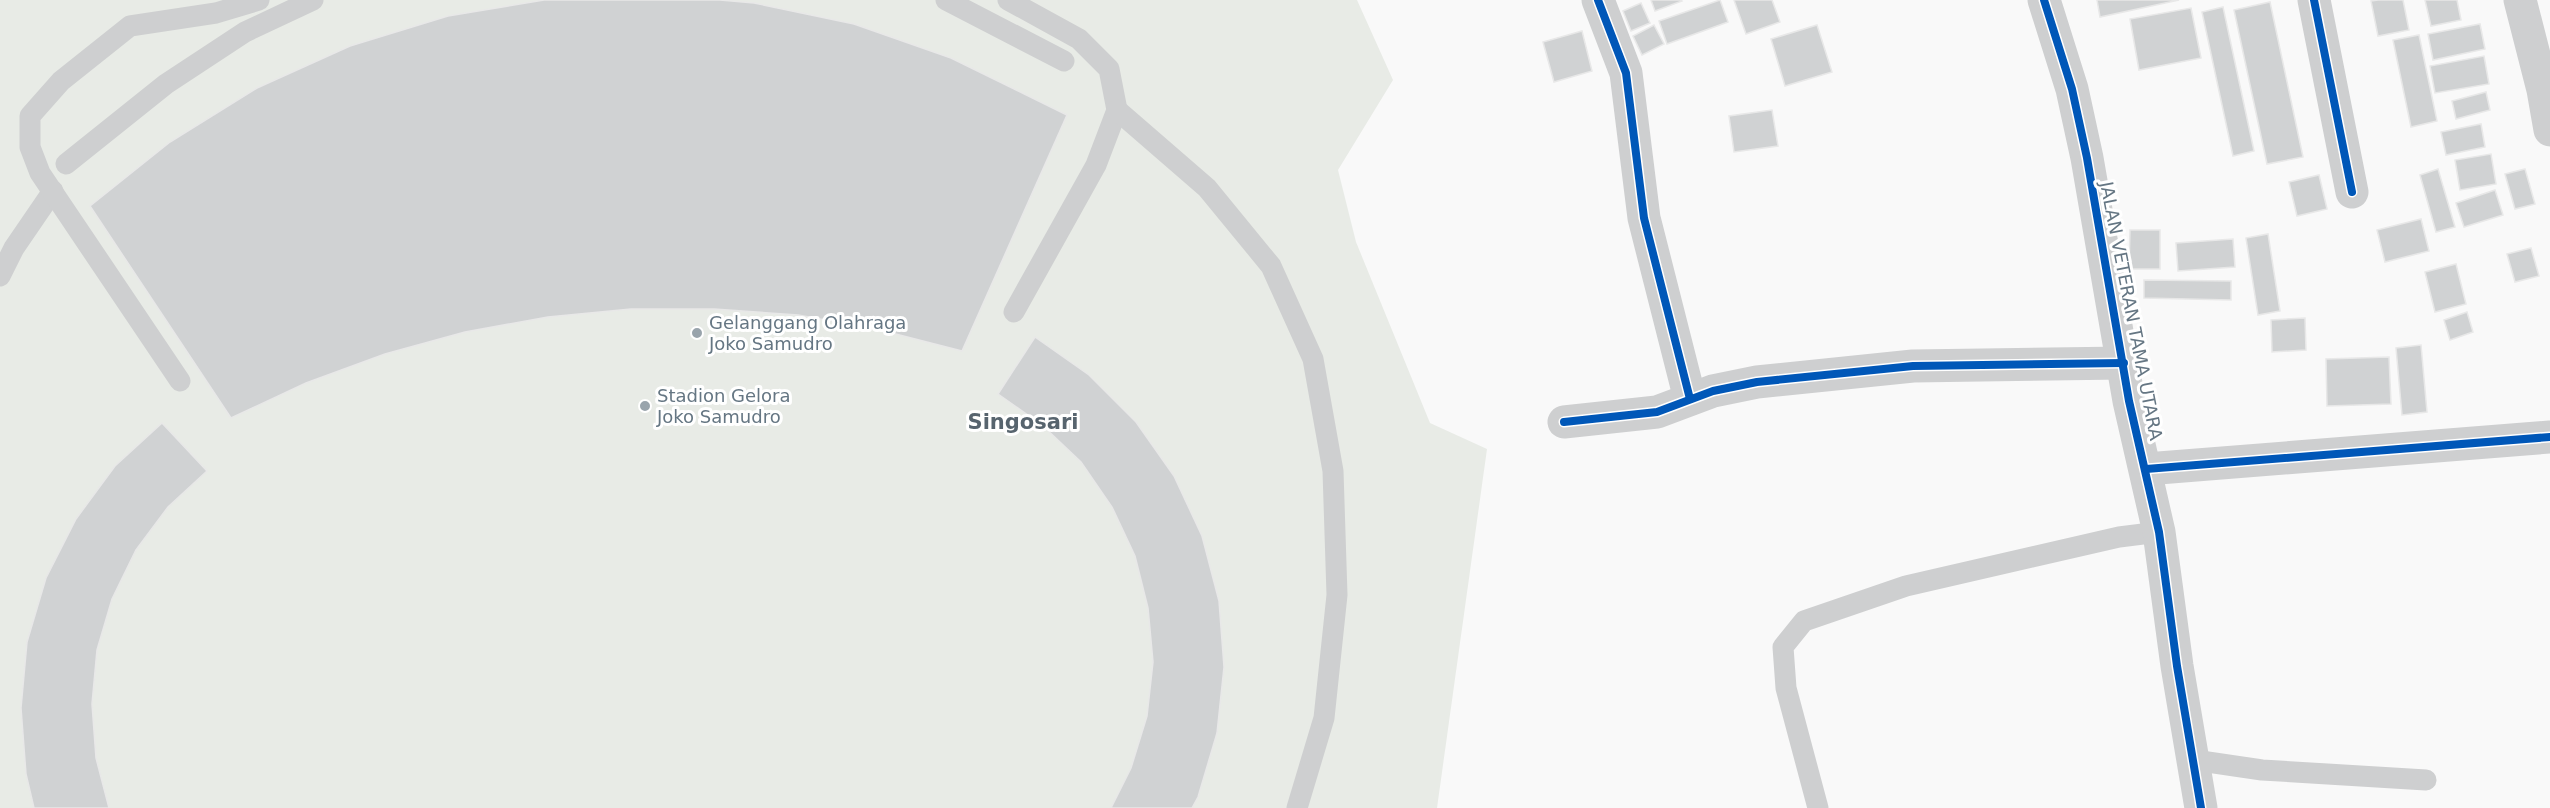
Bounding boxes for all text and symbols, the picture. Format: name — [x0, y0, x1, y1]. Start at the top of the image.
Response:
street label: JALAN VETERAN TAMA UTARA — [2096, 179, 2167, 443]
place label: Gelanggang Olahraga Joko Samudro — [708, 312, 906, 354]
marker: Gelanggang Olahraga Joko Samudro — [690, 326, 704, 340]
place label: Stadion Gelora Joko Samudro — [656, 385, 791, 427]
marker: Stadion Gelora Joko Samudro — [638, 399, 652, 413]
district label: Singosari — [968, 410, 1078, 434]

